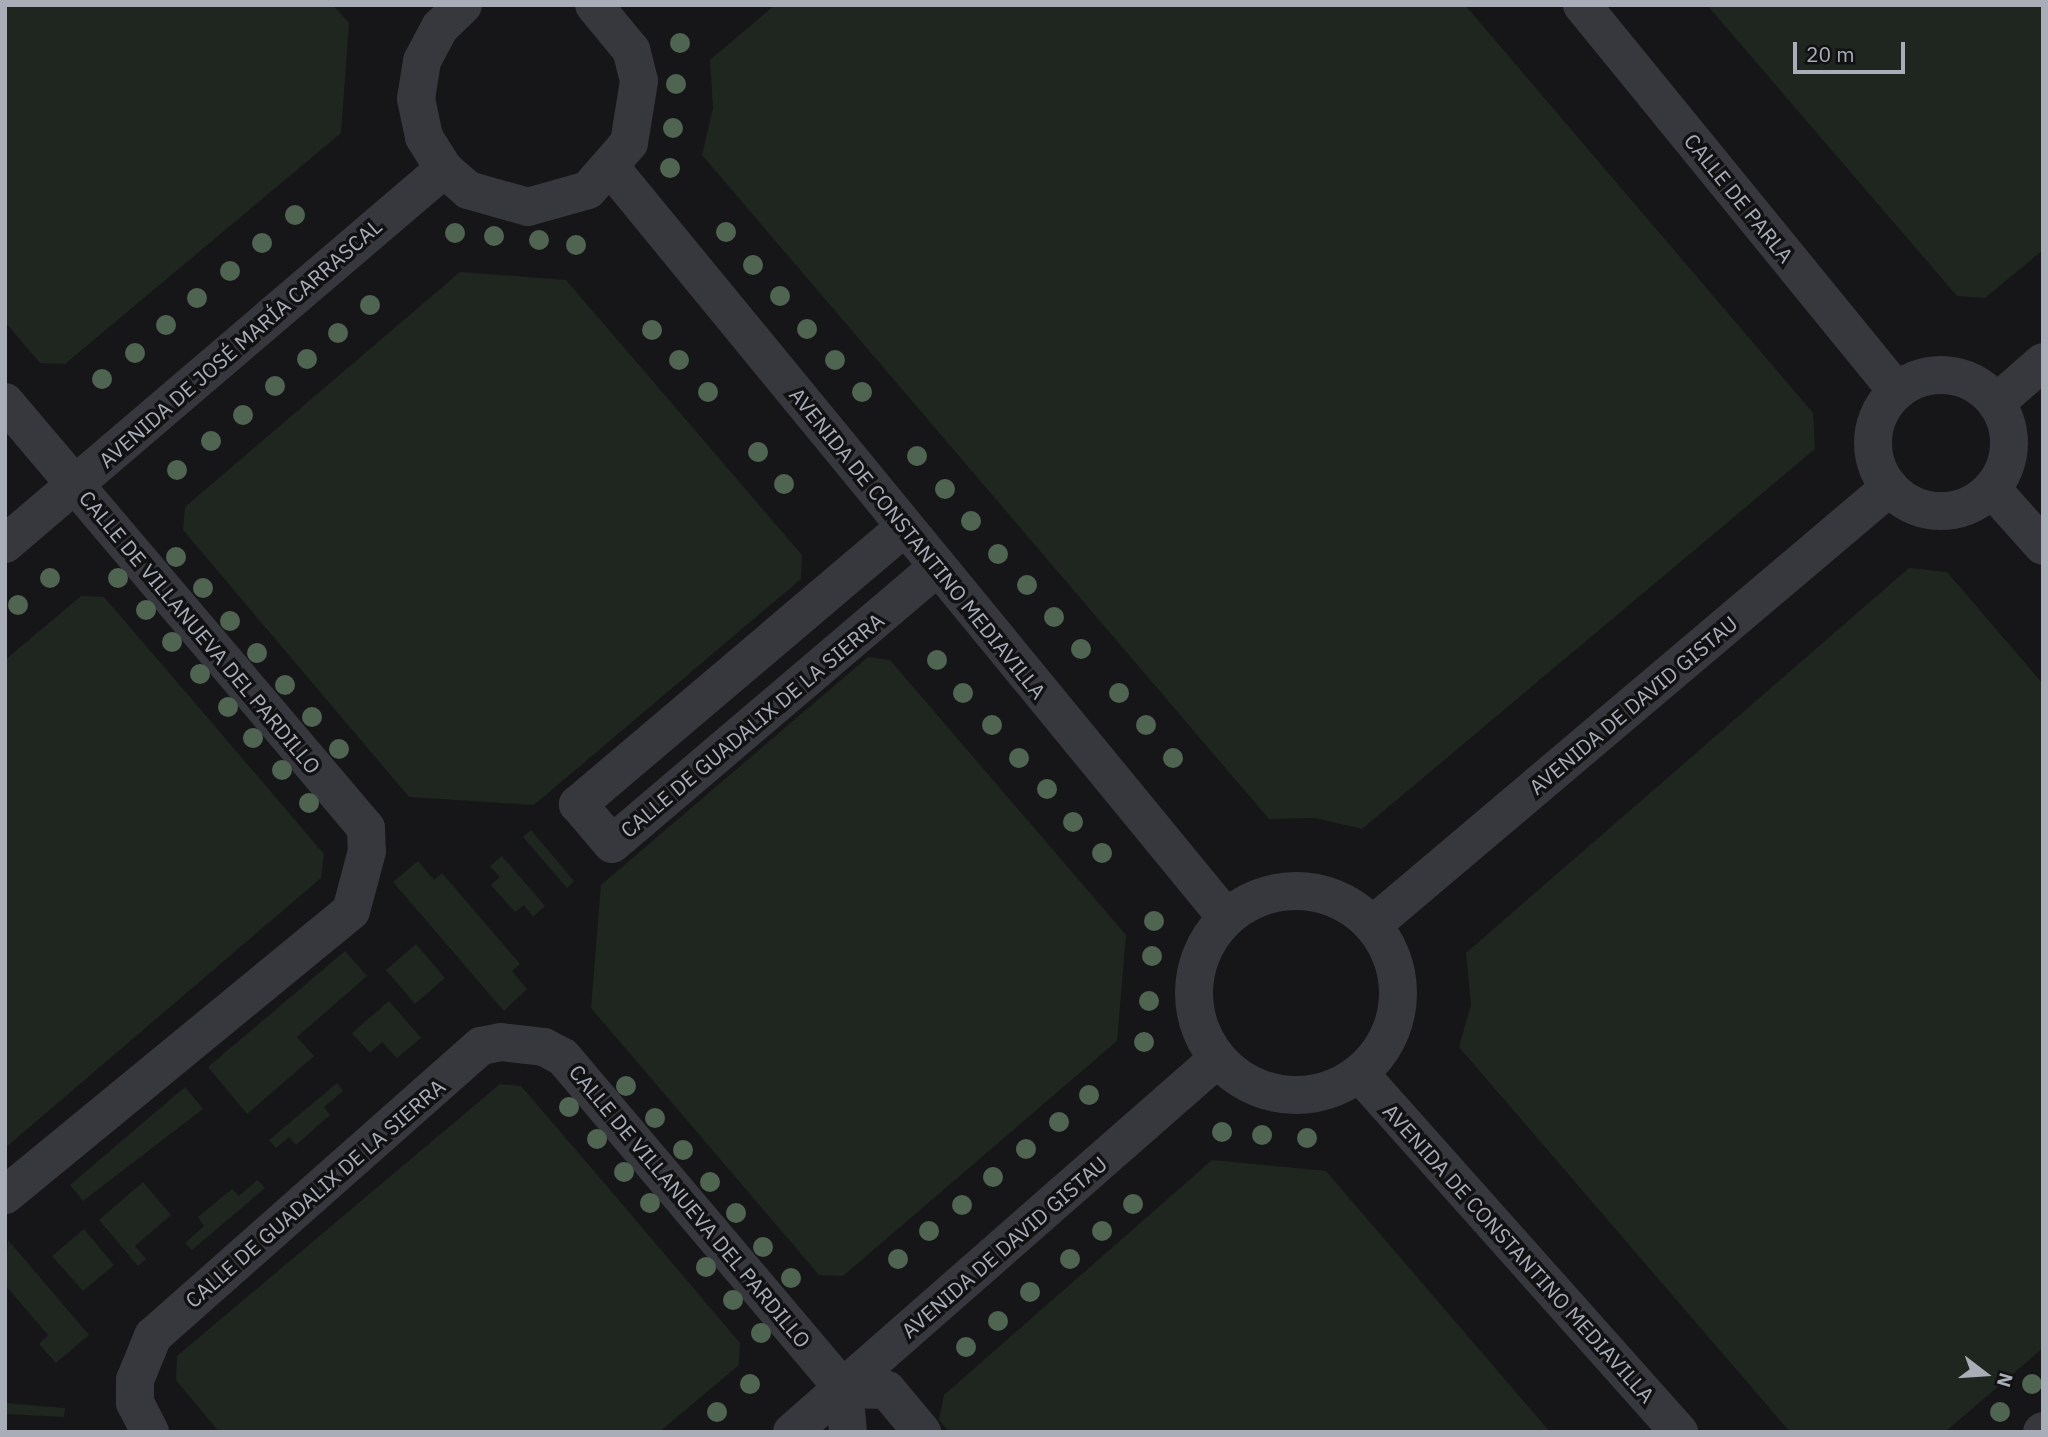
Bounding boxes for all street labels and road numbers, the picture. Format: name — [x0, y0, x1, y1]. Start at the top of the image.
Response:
street label: CALLE DE PARLA — [1679, 128, 1799, 268]
street label: AVENIDA DE JOSÉ MARÍA CARRASCAL — [94, 213, 386, 473]
street label: AVENIDA DE CONSTANTINO MEDIAVILLA — [784, 382, 1052, 704]
street label: CALLE DE VILLANUEVA DEL PARDILLO — [74, 485, 326, 779]
street label: CALLE DE GUADALIX DE LA SIERRA — [615, 607, 889, 843]
street label: AVENIDA DE DAVID GISTAU — [1524, 610, 1742, 800]
street label: CALLE DE VILLANUEVA DEL PARDILLO — [564, 1059, 816, 1353]
street label: CALLE DE GUADALIX DE LA SIERRA — [180, 1073, 450, 1313]
street label: AVENIDA DE CONSTANTINO MEDIAVILLA — [1378, 1098, 1660, 1408]
street label: AVENIDA DE DAVID GISTAU — [896, 1151, 1112, 1343]

